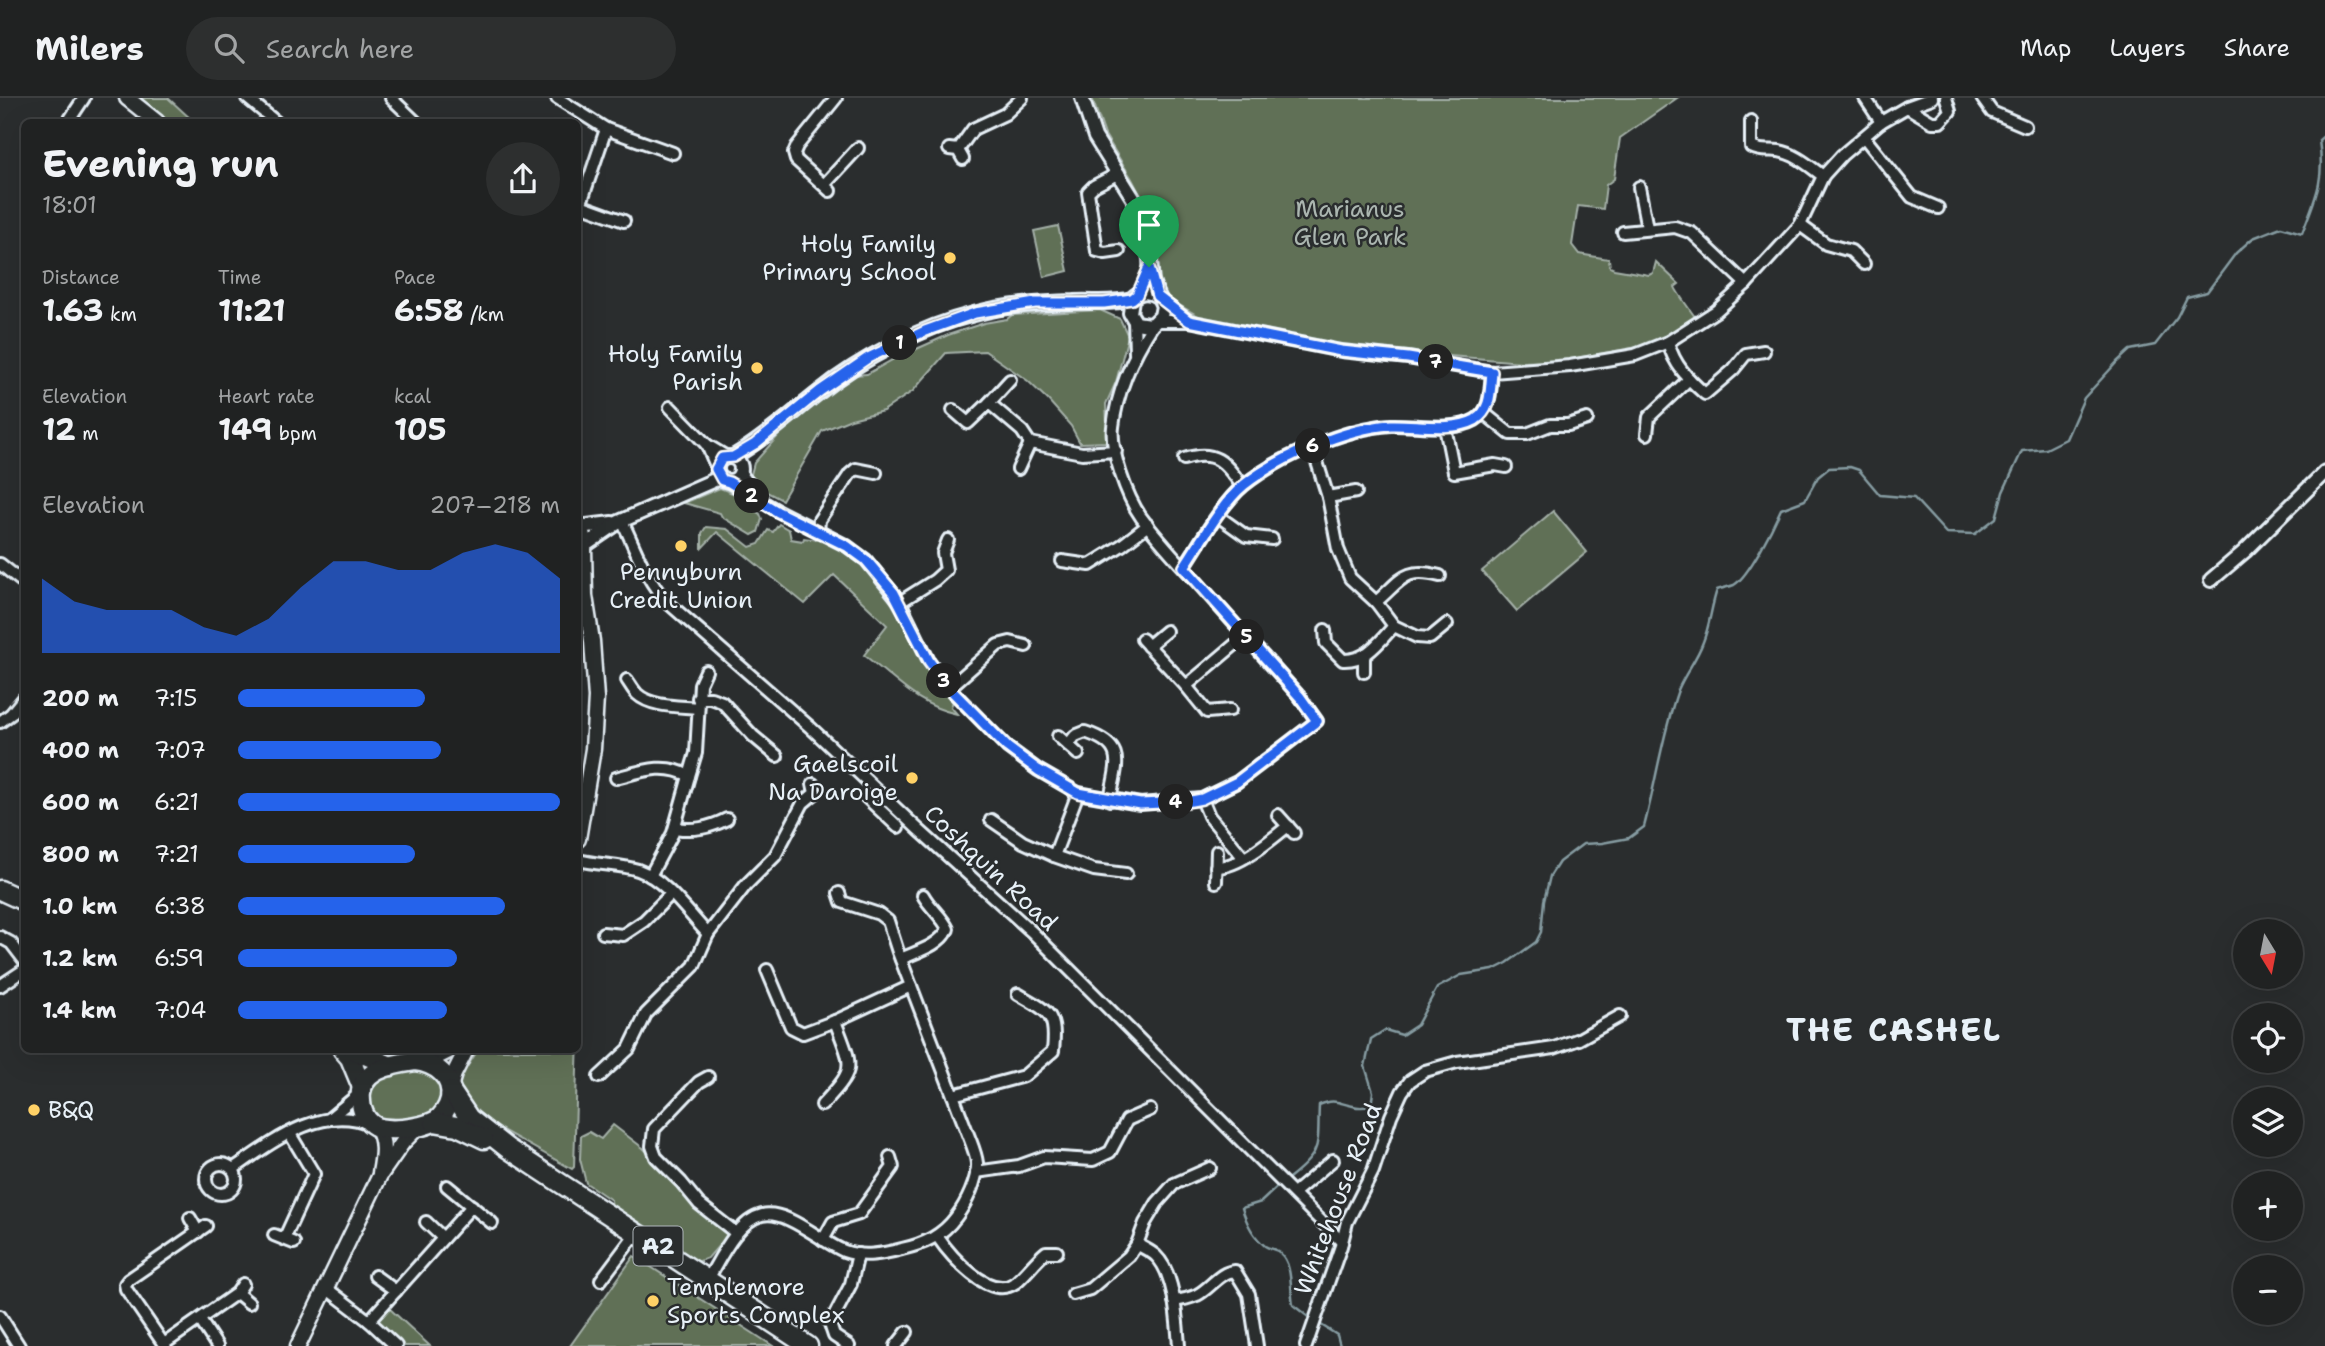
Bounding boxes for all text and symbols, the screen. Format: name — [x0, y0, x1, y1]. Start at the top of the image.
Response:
search box — [186, 17, 676, 80]
text: Milers — [35, 26, 144, 71]
icon: search — [210, 29, 248, 67]
text: Search here — [266, 31, 414, 66]
text: Map — [2020, 32, 2071, 64]
text: Layers — [2109, 32, 2186, 64]
text: Share — [2224, 32, 2290, 64]
text: Evening run — [42, 138, 279, 189]
button: share — [486, 142, 560, 216]
text: 18:01 — [42, 190, 97, 220]
park label: Marianus Glen Park — [1294, 193, 1406, 253]
pin — [1119, 195, 1179, 267]
icon: arrive — [1130, 206, 1168, 244]
place label: Holy Family Primary School — [762, 228, 937, 288]
marker: Holy Family Primary School — [942, 250, 958, 266]
text: Distance — [42, 265, 120, 290]
text: Time — [218, 265, 262, 290]
text: Pace — [394, 265, 436, 290]
text: 1.63 — [42, 290, 103, 331]
text: 11:21 — [218, 290, 286, 331]
text: 6:58 — [394, 290, 464, 331]
text: km — [103, 302, 137, 327]
text: /km — [464, 302, 504, 327]
pin: 1 — [883, 326, 918, 360]
text: 1 — [895, 330, 904, 355]
place label: Holy Family Parish — [608, 338, 743, 398]
pin: 7 — [1418, 344, 1454, 380]
text: 7 — [1429, 349, 1442, 374]
marker: Holy Family Parish — [749, 360, 765, 376]
text: Elevation — [42, 384, 127, 409]
text: Heart rate — [218, 384, 315, 409]
text: kcal — [394, 384, 431, 409]
text: 12 — [42, 409, 76, 450]
text: 149 — [218, 409, 272, 450]
text: 105 — [394, 409, 446, 450]
text: m — [76, 421, 99, 446]
text: bpm — [272, 421, 317, 446]
pin: 6 — [1296, 428, 1330, 464]
text: 6 — [1306, 433, 1319, 458]
pin: 2 — [734, 478, 770, 514]
text: 2 — [745, 483, 758, 508]
text: Elevation — [42, 490, 145, 520]
text: 207–218 m — [430, 490, 560, 520]
marker: Pennyburn Credit Union — [673, 538, 689, 554]
place label: Pennyburn Credit Union — [609, 556, 753, 616]
pin: 5 — [1230, 620, 1264, 654]
text: 5 — [1241, 624, 1252, 649]
pin: 3 — [926, 664, 962, 698]
text: 3 — [937, 668, 950, 693]
text: 200 m — [42, 683, 119, 713]
text: 7:15 — [154, 683, 197, 713]
text: 400 m — [42, 735, 119, 765]
text: 7:07 — [154, 735, 206, 765]
place label: Gaelscoil Na Daroige — [768, 748, 899, 808]
marker: Gaelscoil Na Daroige — [904, 770, 920, 786]
pin: 4 — [1158, 784, 1194, 820]
text: 600 m — [42, 787, 119, 817]
text: 6:21 — [154, 787, 199, 817]
text: 4 — [1169, 789, 1182, 814]
street label: Coshquin Road — [917, 798, 1065, 938]
text: 800 m — [42, 839, 119, 869]
text: 7:21 — [154, 839, 199, 869]
text: 1.0 km — [42, 891, 117, 921]
text: 6:38 — [154, 891, 206, 921]
north arrow — [2233, 919, 2303, 989]
map controls — [2233, 919, 2303, 1325]
text: 1.2 km — [42, 943, 118, 973]
text: 6:59 — [154, 943, 204, 973]
text: 1.4 km — [42, 995, 116, 1025]
text: 7:04 — [154, 995, 206, 1025]
button: locate — [2233, 1003, 2303, 1073]
district label: THE CASHEL — [1786, 1008, 2002, 1051]
button: layers — [2233, 1087, 2303, 1157]
place label: B&Q — [48, 1094, 94, 1126]
street label: Whitehouse Road — [1287, 1098, 1389, 1300]
marker: B&Q — [26, 1102, 42, 1118]
button: + — [2233, 1171, 2303, 1241]
road number: A2 — [634, 1226, 682, 1266]
button: − — [2233, 1255, 2303, 1325]
place label: Templemore Sports Complex — [667, 1271, 845, 1331]
marker: Templemore Sports Complex — [645, 1293, 661, 1309]

